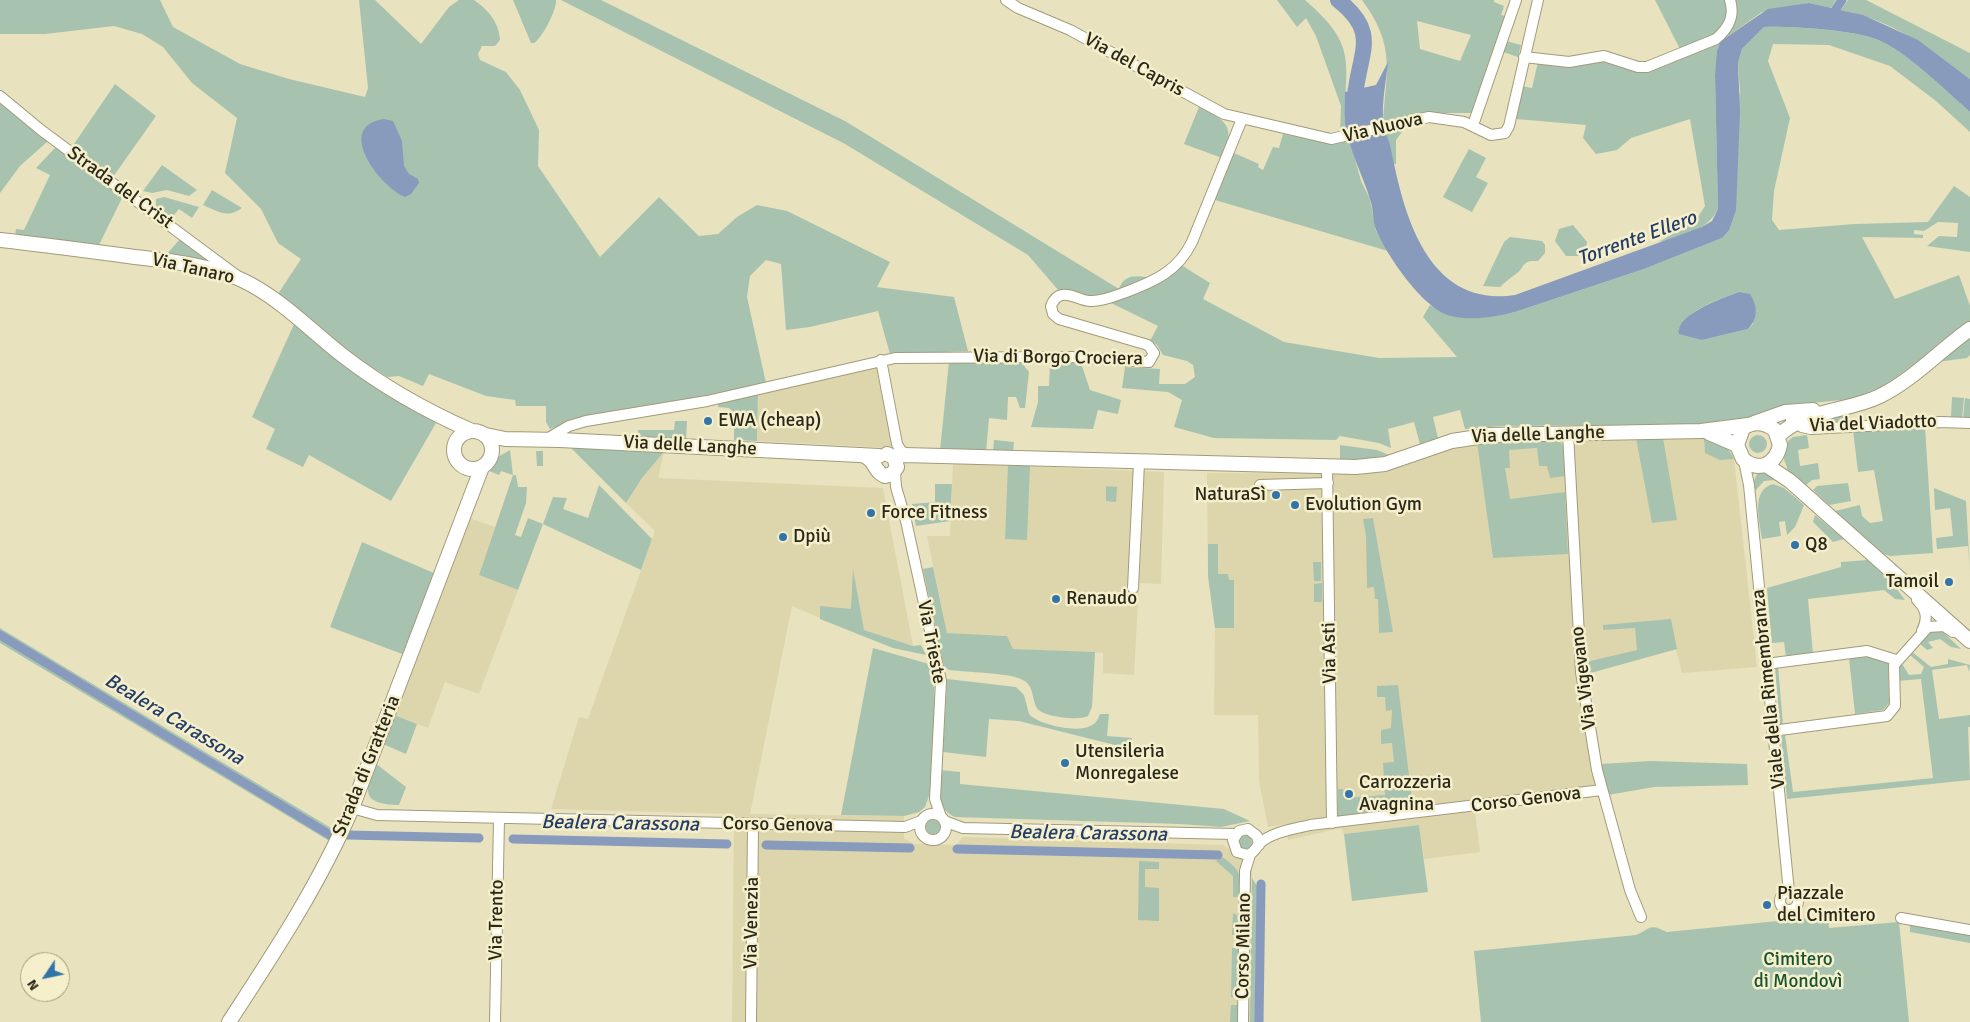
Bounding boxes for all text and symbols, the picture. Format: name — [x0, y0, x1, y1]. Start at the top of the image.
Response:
street label: Via del Capris — [1080, 28, 1188, 102]
street label: Via Nuova — [1341, 108, 1425, 148]
street label: Strada del Crist — [62, 142, 178, 234]
water label: Torrente Ellero — [1574, 206, 1700, 272]
street label: Via Tanaro — [150, 248, 236, 290]
street label: Via di Borgo Crociera — [973, 345, 1143, 371]
place label: EWA (cheap) — [718, 410, 821, 432]
street label: Via del Viadotto — [1809, 410, 1937, 438]
marker: EWA (cheap) — [702, 415, 714, 427]
street label: Via delle Langhe — [1471, 421, 1605, 449]
street label: Via delle Langhe — [623, 431, 757, 461]
place label: NaturaSì — [1194, 484, 1266, 506]
marker: NaturaSì — [1270, 489, 1282, 501]
place label: Evolution Gym — [1305, 494, 1422, 516]
marker: Evolution Gym — [1289, 499, 1301, 511]
place label: Force Fitness — [881, 502, 988, 524]
marker: Force Fitness — [865, 507, 877, 519]
place label: Dpiù — [793, 526, 831, 548]
marker: Dpiù — [777, 531, 789, 543]
place label: Q8 — [1805, 534, 1828, 556]
marker: Q8 — [1789, 539, 1801, 551]
place label: Tamoil — [1886, 571, 1939, 593]
marker: Tamoil — [1943, 576, 1955, 588]
place label: Renaudo — [1066, 588, 1137, 610]
street label: Viale della Rimembranza — [1747, 588, 1791, 790]
marker: Renaudo — [1050, 593, 1062, 605]
street label: Via Trieste — [912, 598, 950, 686]
street label: Via Asti — [1318, 622, 1342, 684]
street label: Via Vigevano — [1566, 625, 1602, 731]
water label: Bealera Carassona — [100, 669, 248, 771]
street label: Strada di Gratteria — [328, 692, 406, 840]
place label: Utensileria Monregalese — [1075, 741, 1179, 785]
marker: Utensileria Monregalese — [1059, 757, 1071, 769]
place label: Carrozzeria Avagnina — [1359, 772, 1451, 816]
street label: Corso Genova — [1470, 782, 1582, 818]
marker: Carrozzeria Avagnina — [1343, 788, 1355, 800]
water label: Bealera Carassona — [541, 811, 699, 837]
street label: Corso Genova — [723, 813, 833, 837]
water label: Bealera Carassona — [1009, 821, 1167, 847]
street label: Via Venezia — [740, 877, 764, 969]
street label: Via Trento — [485, 879, 509, 961]
place label: Piazzale del Cimitero — [1777, 883, 1876, 927]
street label: Corso Milano — [1232, 893, 1256, 999]
marker: Piazzale del Cimitero — [1761, 899, 1773, 911]
park label: Cimitero di Mondovì — [1754, 949, 1842, 993]
north arrow — [20, 952, 70, 1002]
text: N — [23, 976, 43, 994]

